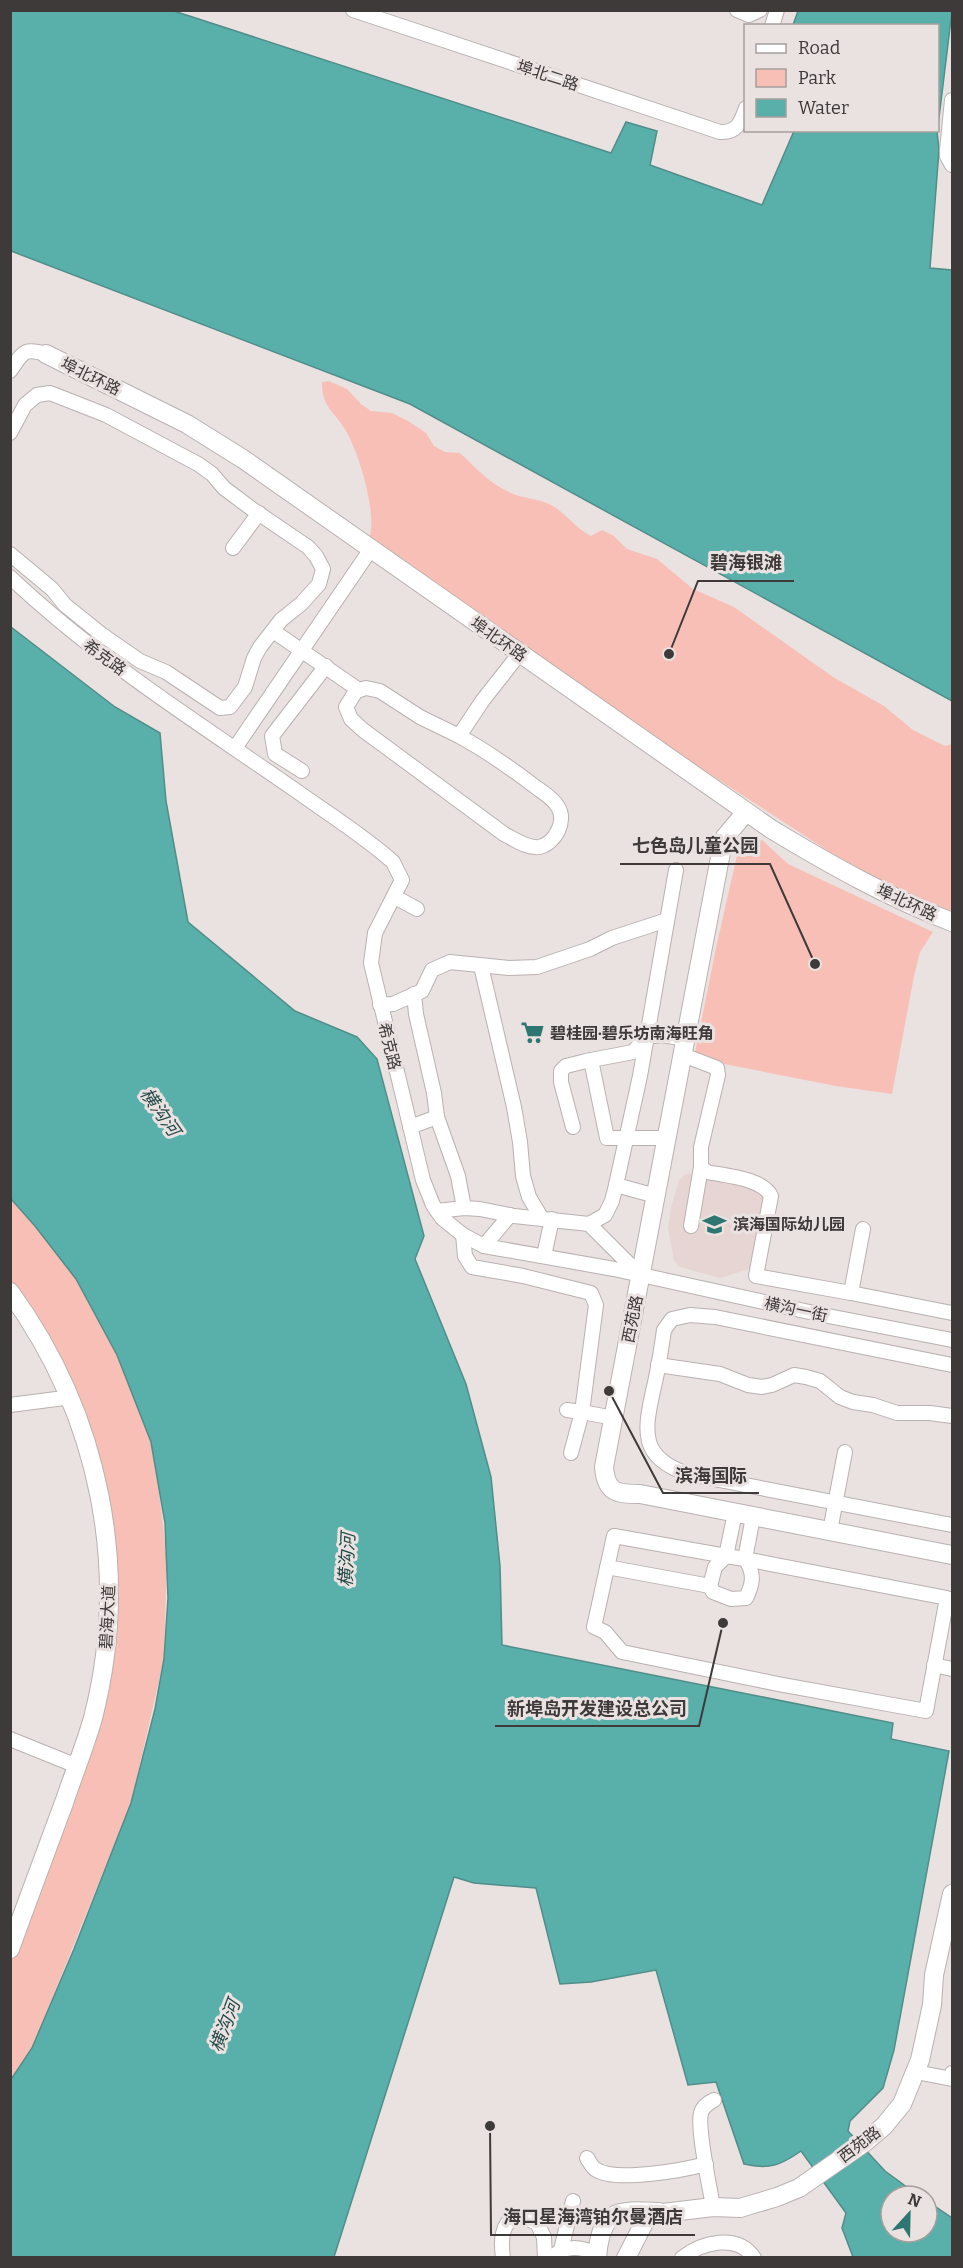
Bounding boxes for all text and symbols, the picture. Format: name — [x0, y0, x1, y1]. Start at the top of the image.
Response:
legend — [744, 24, 939, 132]
text: Road — [798, 37, 841, 59]
street label: 埠北二路 — [514, 57, 581, 94]
text: Park — [798, 67, 837, 89]
text: Water — [798, 97, 849, 119]
street label: 埠北环路 — [58, 354, 124, 399]
callout: 碧海银滩 — [698, 545, 794, 581]
text: 碧海银滩 — [710, 552, 782, 574]
street label: 埠北环路 — [467, 613, 530, 666]
street label: 希克路 — [80, 636, 130, 679]
callout: 七色岛儿童公园 — [620, 828, 770, 864]
text: 七色岛儿童公园 — [632, 835, 758, 857]
street label: 埠北环路 — [874, 880, 940, 925]
supermarket icon: 碧桂园·碧乐坊南海旺角 — [519, 1020, 545, 1046]
street label: 希克路 — [374, 1021, 405, 1072]
place label: 碧桂园·碧乐坊南海旺角 — [550, 1024, 714, 1043]
water label: 横沟河 — [136, 1084, 186, 1143]
school or university icon: 滨海国际幼儿园 — [702, 1211, 728, 1237]
place label: 滨海国际幼儿园 — [733, 1215, 845, 1234]
street label: 西苑路 — [619, 1294, 646, 1344]
street label: 横沟一街 — [763, 1294, 829, 1325]
callout: 滨海国际 — [663, 1457, 759, 1493]
text: 滨海国际 — [675, 1465, 747, 1487]
water label: 横沟河 — [335, 1529, 360, 1588]
street label: 碧海大道 — [96, 1585, 119, 1649]
callout: 新埠岛开发建设总公司 — [495, 1690, 699, 1726]
text: 新埠岛开发建设总公司 — [507, 1698, 687, 1720]
water label: 横沟河 — [205, 1994, 246, 2055]
street label: 西苑路 — [834, 2122, 884, 2166]
north arrow — [879, 2184, 939, 2244]
text: N — [905, 2189, 924, 2212]
callout: 海口星海湾铂尔曼酒店 — [491, 2199, 695, 2235]
text: 海口星海湾铂尔曼酒店 — [503, 2206, 683, 2228]

